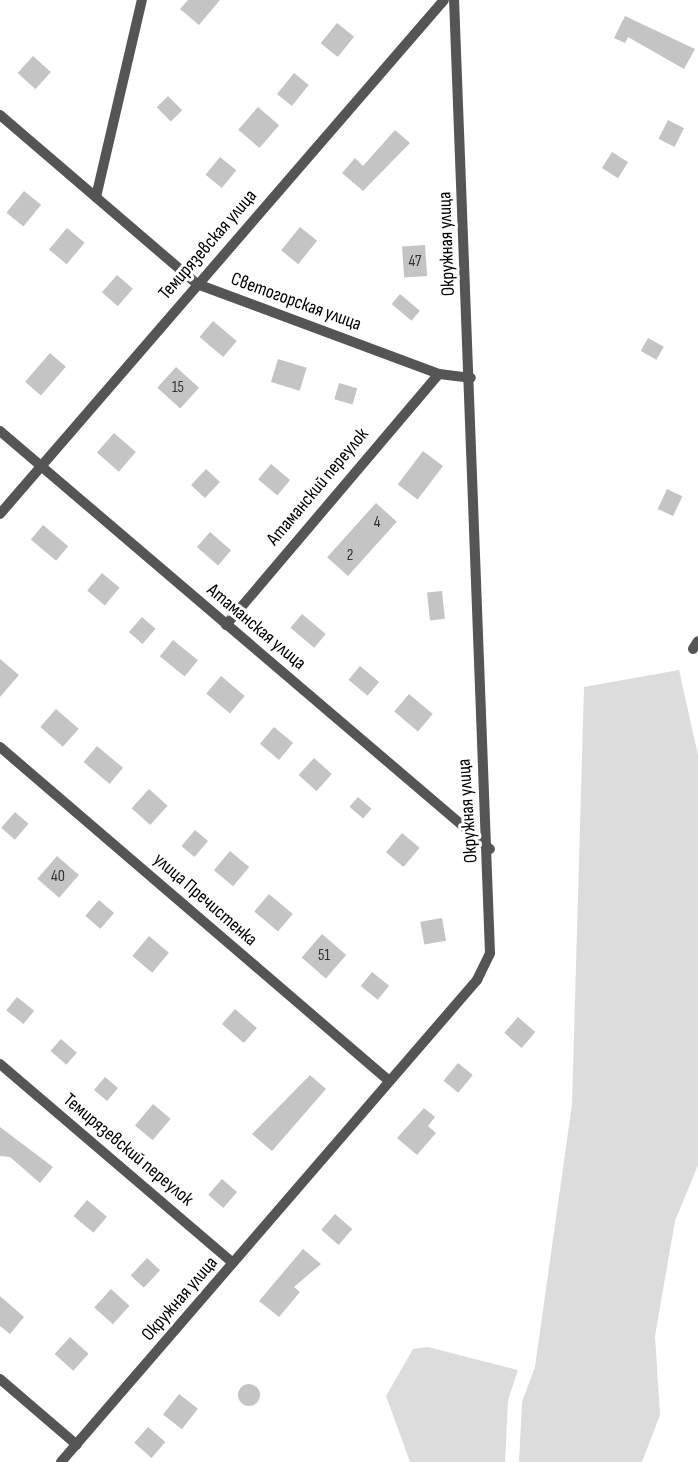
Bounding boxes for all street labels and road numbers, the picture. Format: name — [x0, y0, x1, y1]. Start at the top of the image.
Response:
street label: Темирязевская улица — [154, 185, 262, 305]
street label: Окружная улица — [434, 191, 460, 297]
street label: Светогорская улица — [228, 268, 364, 336]
street label: Атаманский переулок — [262, 424, 374, 550]
street label: Атаманская улица — [202, 579, 310, 675]
street label: Окружная улица — [453, 758, 483, 864]
street label: улица Пречистенка — [148, 849, 262, 951]
street label: Темирязевский переулок — [58, 1089, 198, 1211]
street label: Окружная улица — [137, 1252, 223, 1346]

